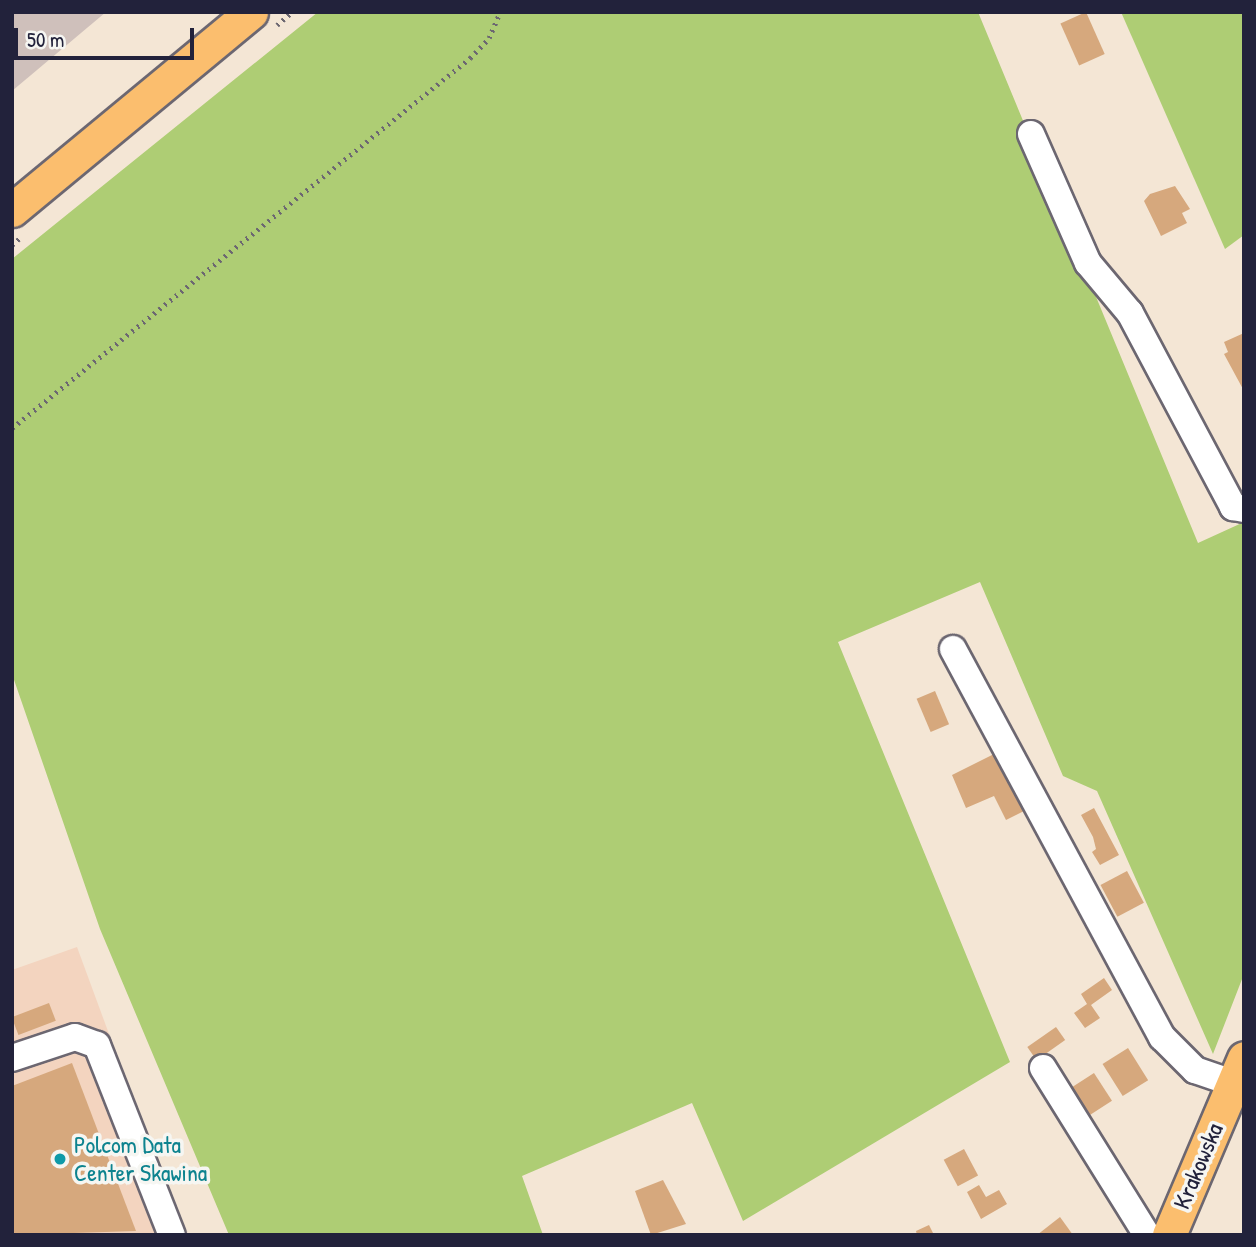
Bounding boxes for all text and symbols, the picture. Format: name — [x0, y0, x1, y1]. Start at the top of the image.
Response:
scale bar — [18, 14, 198, 58]
text: 50 m — [27, 25, 64, 54]
street label: Krakowska — [1167, 1119, 1229, 1213]
place label: Polcom Data Center Skawina — [74, 1131, 207, 1187]
marker: Polcom Data Center Skawina — [52, 1151, 68, 1167]

